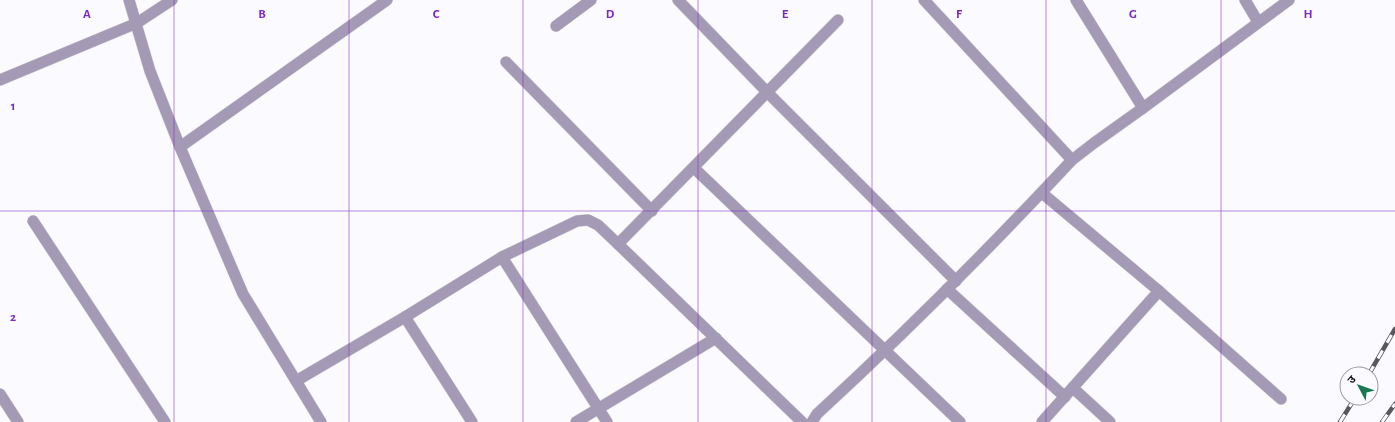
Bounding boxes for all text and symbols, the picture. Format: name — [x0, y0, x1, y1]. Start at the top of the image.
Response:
text: A — [83, 8, 91, 21]
text: B — [258, 8, 266, 21]
text: C — [433, 8, 440, 21]
text: D — [606, 8, 615, 21]
text: E — [782, 8, 789, 21]
text: F — [956, 8, 963, 21]
text: G — [1129, 8, 1137, 21]
text: H — [1303, 8, 1313, 21]
text: 1 — [11, 100, 15, 113]
text: 2 — [10, 311, 16, 324]
north arrow — [1339, 366, 1379, 406]
text: उ — [1346, 373, 1358, 386]

